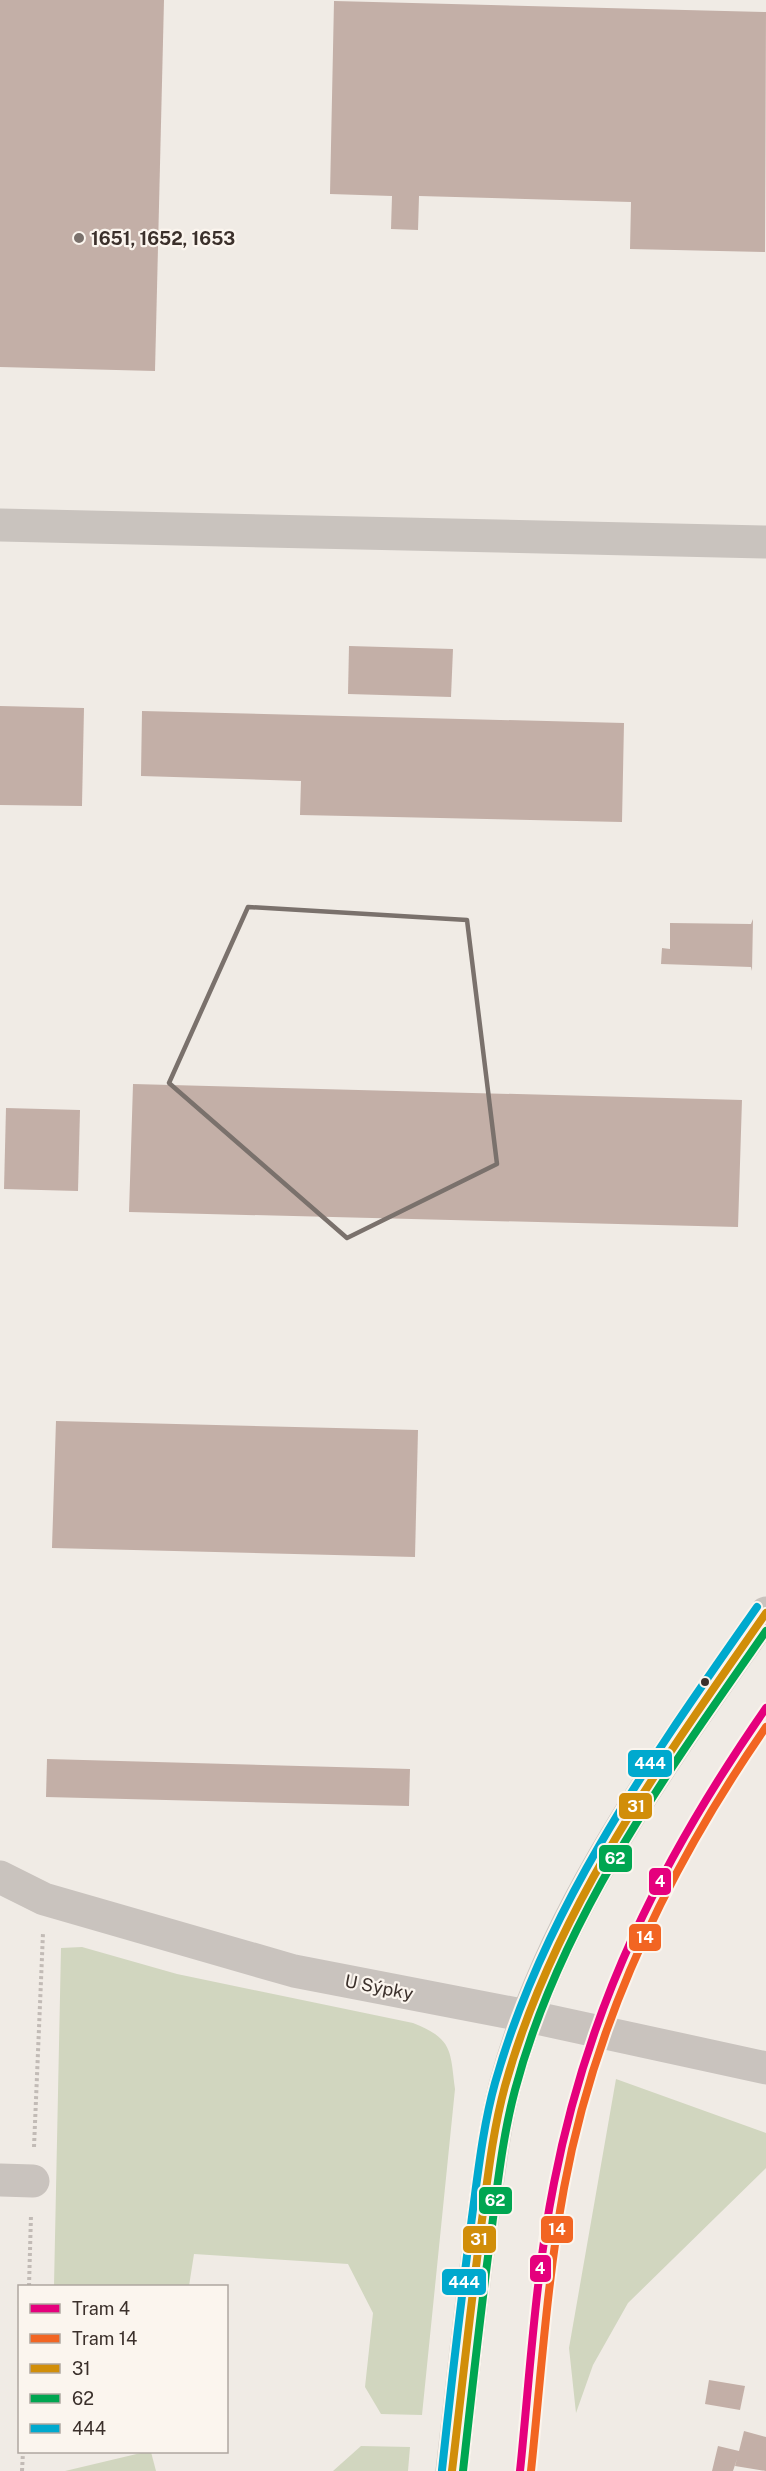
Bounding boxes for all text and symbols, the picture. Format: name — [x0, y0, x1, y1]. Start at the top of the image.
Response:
place label: 1651, 1652, 1653 — [91, 228, 235, 249]
marker: 1651, 1652, 1653 — [72, 231, 86, 245]
unlabelled marker — [699, 1676, 711, 1688]
line badge: 444 — [627, 1749, 673, 1778]
text: 444 — [634, 1754, 666, 1773]
line badge: 31 — [618, 1792, 653, 1820]
text: 31 — [627, 1797, 645, 1816]
line badge: 62 — [598, 1844, 633, 1873]
text: 62 — [605, 1849, 625, 1868]
line badge: 4 — [648, 1867, 672, 1896]
text: 4 — [655, 1872, 666, 1891]
line badge: 14 — [628, 1923, 662, 1952]
text: 14 — [636, 1928, 654, 1947]
street label: U Sýpky — [343, 1970, 415, 2004]
line badge: 62 — [478, 2186, 513, 2215]
text: 62 — [485, 2191, 505, 2210]
line badge: 14 — [540, 2215, 574, 2244]
text: 14 — [548, 2220, 566, 2239]
line badge: 31 — [462, 2225, 497, 2254]
text: 31 — [470, 2230, 488, 2249]
line badge: 4 — [529, 2254, 552, 2283]
text: 4 — [535, 2259, 546, 2278]
line badge: 444 — [441, 2268, 487, 2296]
text: 444 — [448, 2273, 480, 2292]
legend — [18, 2285, 228, 2453]
text: Tram 4 — [72, 2298, 130, 2319]
text: Tram 14 — [72, 2328, 137, 2349]
text: 31 — [72, 2358, 91, 2379]
text: 62 — [72, 2388, 94, 2409]
text: 444 — [72, 2418, 106, 2439]

